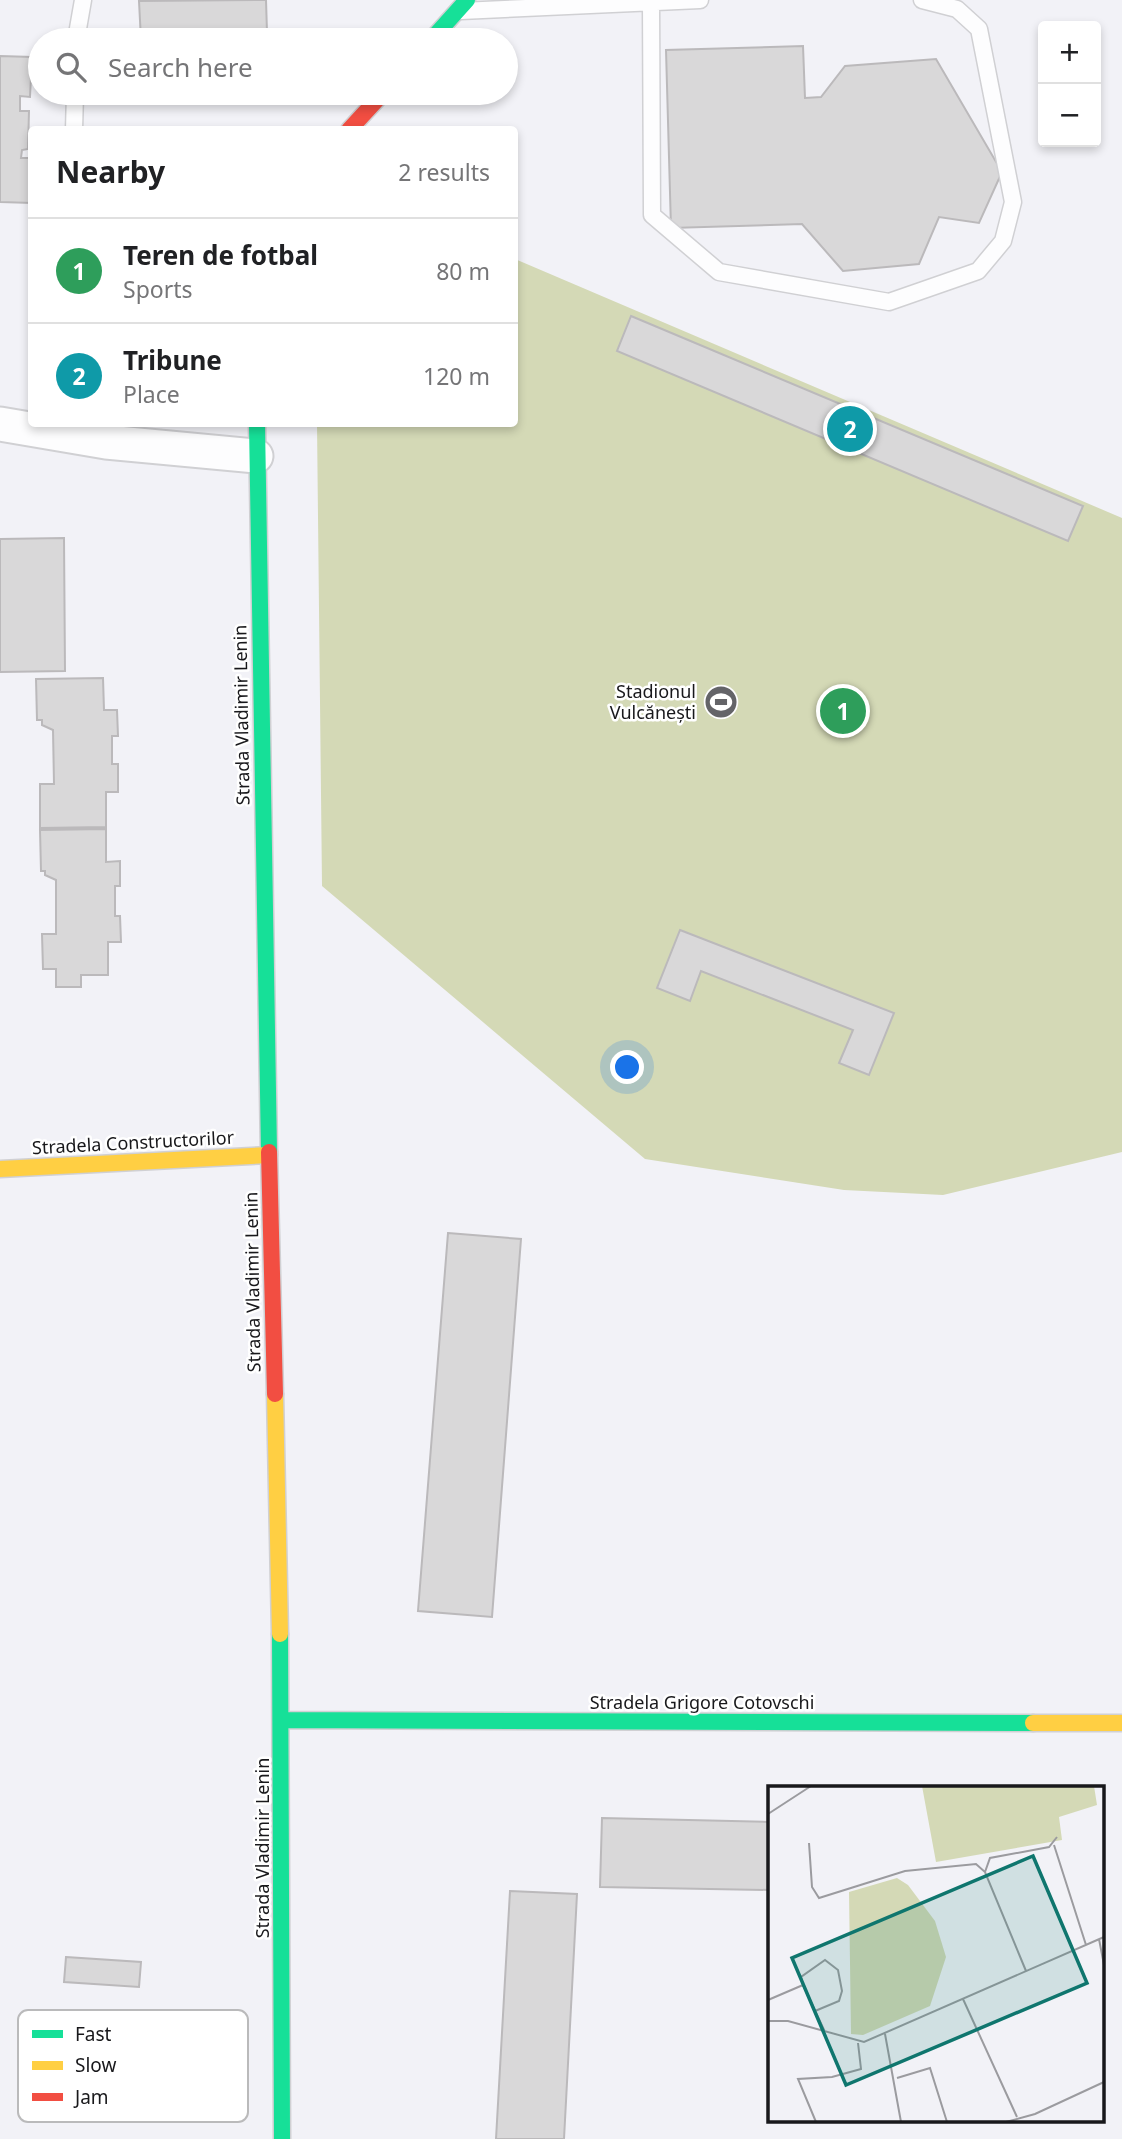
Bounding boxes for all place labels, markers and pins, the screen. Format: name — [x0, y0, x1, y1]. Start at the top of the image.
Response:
pin: 2 — [827, 403, 873, 455]
place label: Stadionul Vulcănești — [610, 679, 696, 724]
sports icon: Stadionul Vulcănești — [702, 683, 740, 721]
pin: 1 — [820, 685, 866, 737]

